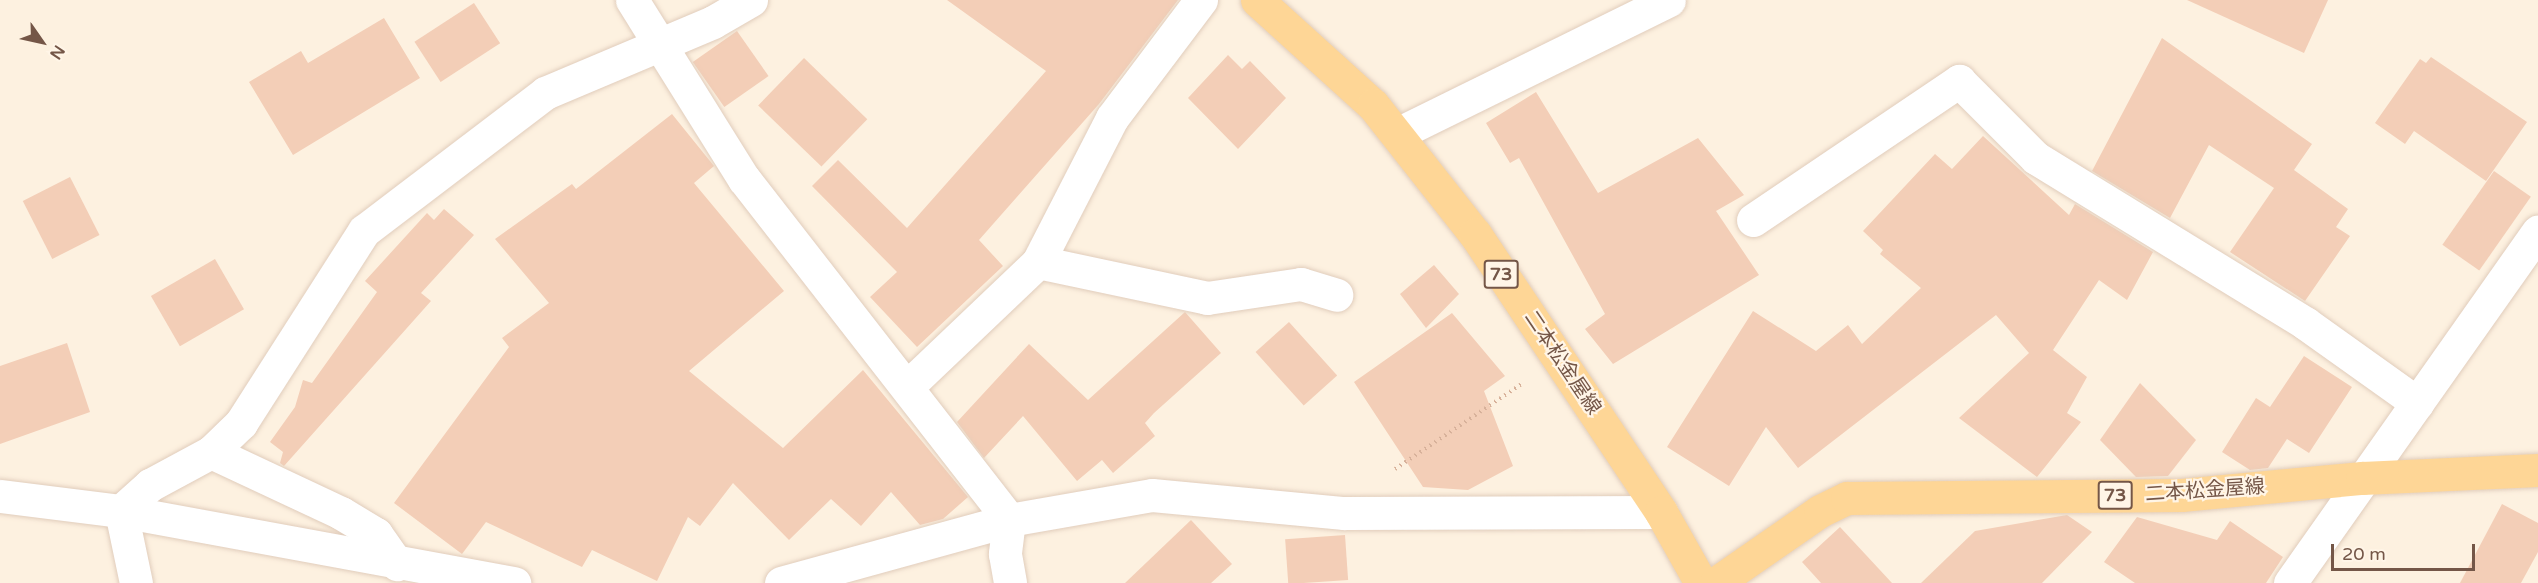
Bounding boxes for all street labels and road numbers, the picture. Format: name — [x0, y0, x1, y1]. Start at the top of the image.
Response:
road number: 73 — [1483, 259, 1519, 289]
street label: 二本松金屋線 — [1519, 307, 1605, 419]
street label: 二本松金屋線 — [2144, 475, 2266, 507]
road number: 73 — [2097, 480, 2133, 510]

